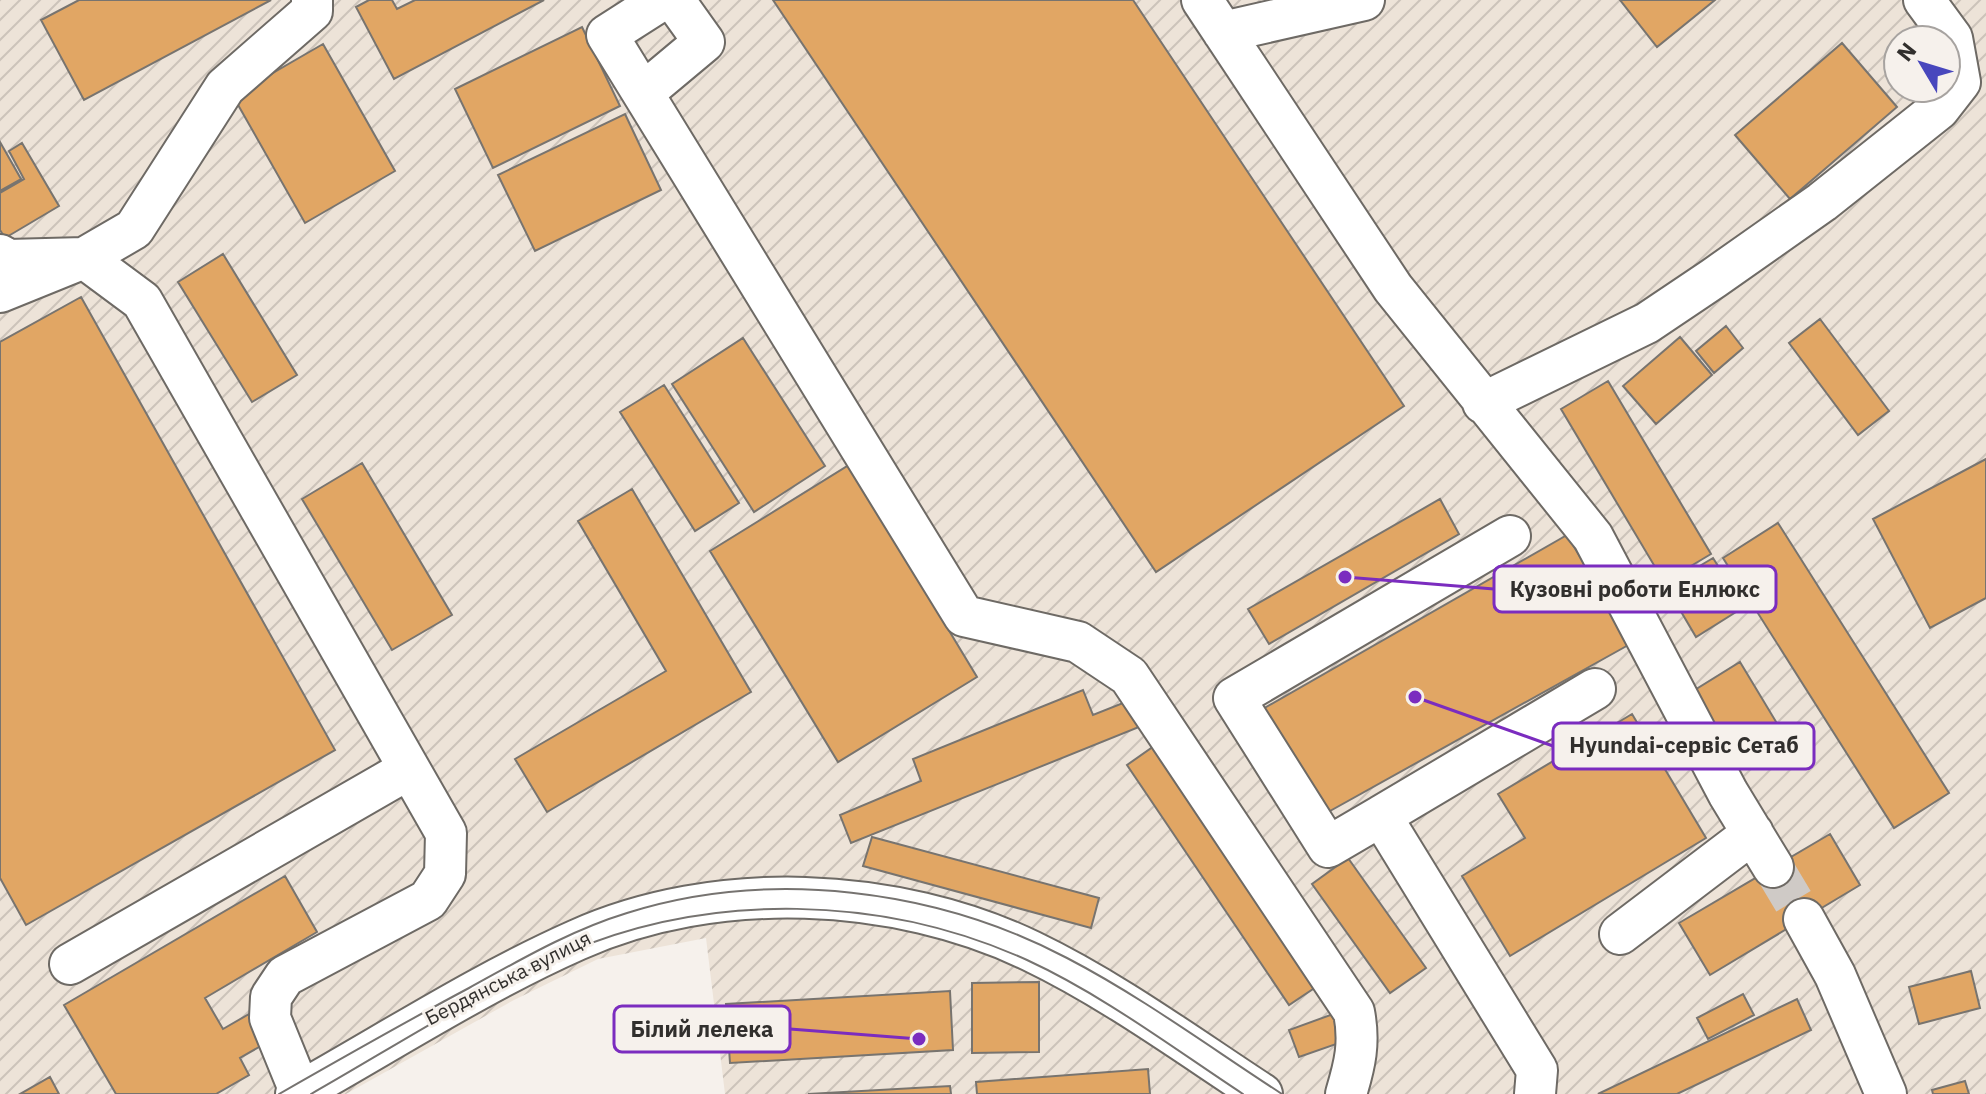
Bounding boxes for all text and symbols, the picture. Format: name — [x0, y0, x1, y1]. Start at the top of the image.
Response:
north arrow — [1882, 24, 1962, 104]
text: N — [1890, 36, 1922, 67]
callout: Кузовні роботи Енлюкс — [1494, 566, 1776, 612]
text: Кузовні роботи Енлюкс — [1510, 574, 1760, 603]
callout: Hyundai-сервіс Сетаб — [1553, 723, 1814, 769]
text: Hyundai-сервіс Сетаб — [1569, 730, 1799, 759]
street label: Бердянська вулиця — [420, 924, 595, 1031]
callout: Білий лелека — [614, 1006, 790, 1052]
text: Білий лелека — [630, 1014, 774, 1043]

